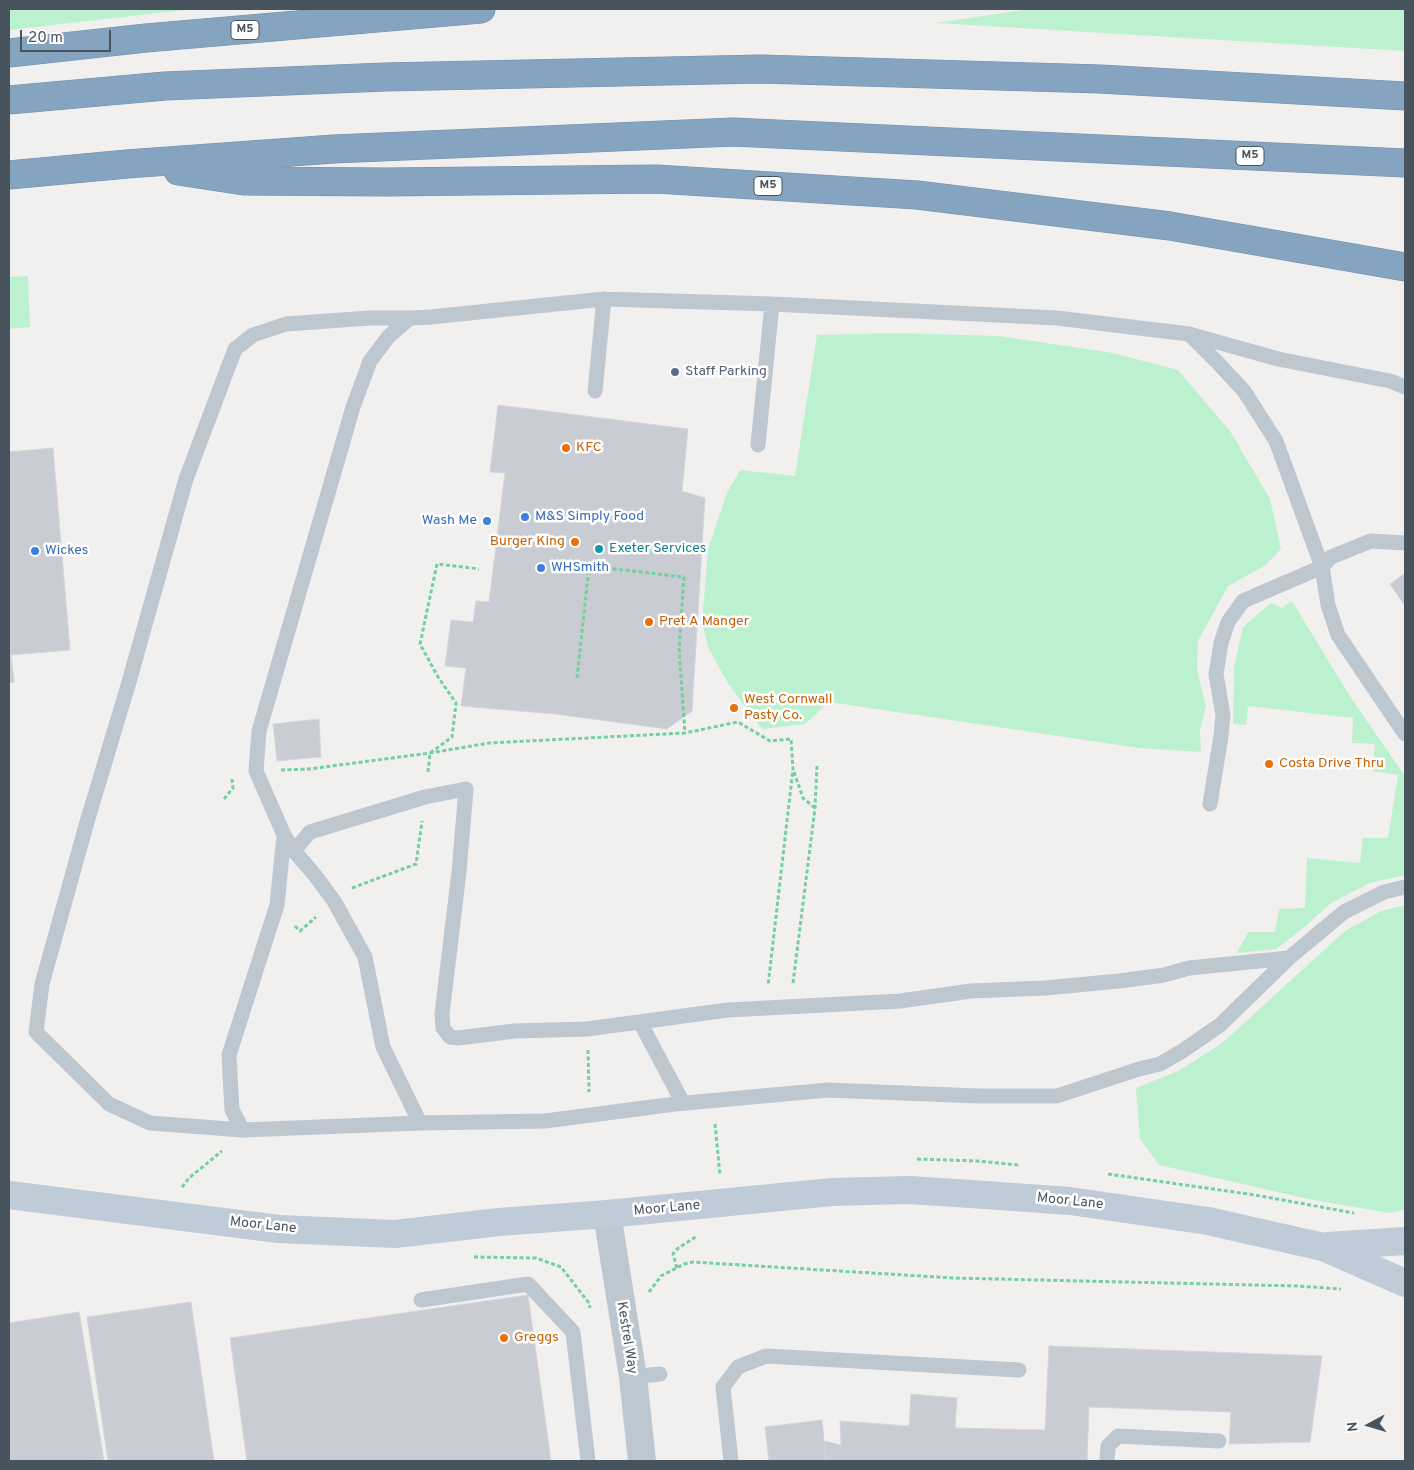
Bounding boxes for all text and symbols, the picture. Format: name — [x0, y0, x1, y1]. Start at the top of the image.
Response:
scale bar — [22, 20, 114, 52]
road number: M5 — [231, 20, 259, 40]
text: 20 m — [28, 29, 63, 48]
road number: M5 — [1236, 146, 1264, 166]
road number: M5 — [754, 177, 782, 196]
place label: Staff Parking — [685, 364, 767, 380]
marker: Staff Parking — [669, 366, 681, 378]
place label: KFC — [576, 440, 602, 456]
marker: KFC — [560, 442, 572, 454]
place label: M&S Simply Food — [535, 509, 644, 525]
marker: M&S Simply Food — [519, 511, 531, 523]
place label: Wash Me — [422, 513, 477, 529]
marker: Wash Me — [481, 515, 493, 527]
place label: Burger King — [490, 534, 565, 550]
marker: Burger King — [569, 536, 581, 548]
place label: Exeter Services — [609, 541, 706, 557]
place label: Wickes — [45, 543, 88, 559]
marker: Exeter Services — [593, 543, 605, 555]
marker: Wickes — [29, 545, 41, 557]
place label: WHSmith — [551, 560, 609, 576]
marker: WHSmith — [535, 562, 547, 574]
place label: Pret A Manger — [659, 614, 749, 630]
marker: Pret A Manger — [643, 616, 655, 628]
place label: West Cornwall Pasty Co. — [744, 692, 832, 724]
marker: West Cornwall Pasty Co. — [728, 702, 740, 714]
place label: Costa Drive Thru — [1279, 756, 1384, 772]
marker: Costa Drive Thru — [1263, 758, 1275, 770]
street label: Moor Lane — [1036, 1190, 1104, 1214]
street label: Moor Lane — [633, 1198, 701, 1220]
street label: Moor Lane — [229, 1214, 297, 1238]
street label: Kestrel Way — [612, 1301, 640, 1375]
place label: Greggs — [514, 1330, 559, 1346]
marker: Greggs — [498, 1332, 510, 1344]
north arrow — [1344, 1400, 1394, 1450]
text: N — [1345, 1421, 1363, 1433]

